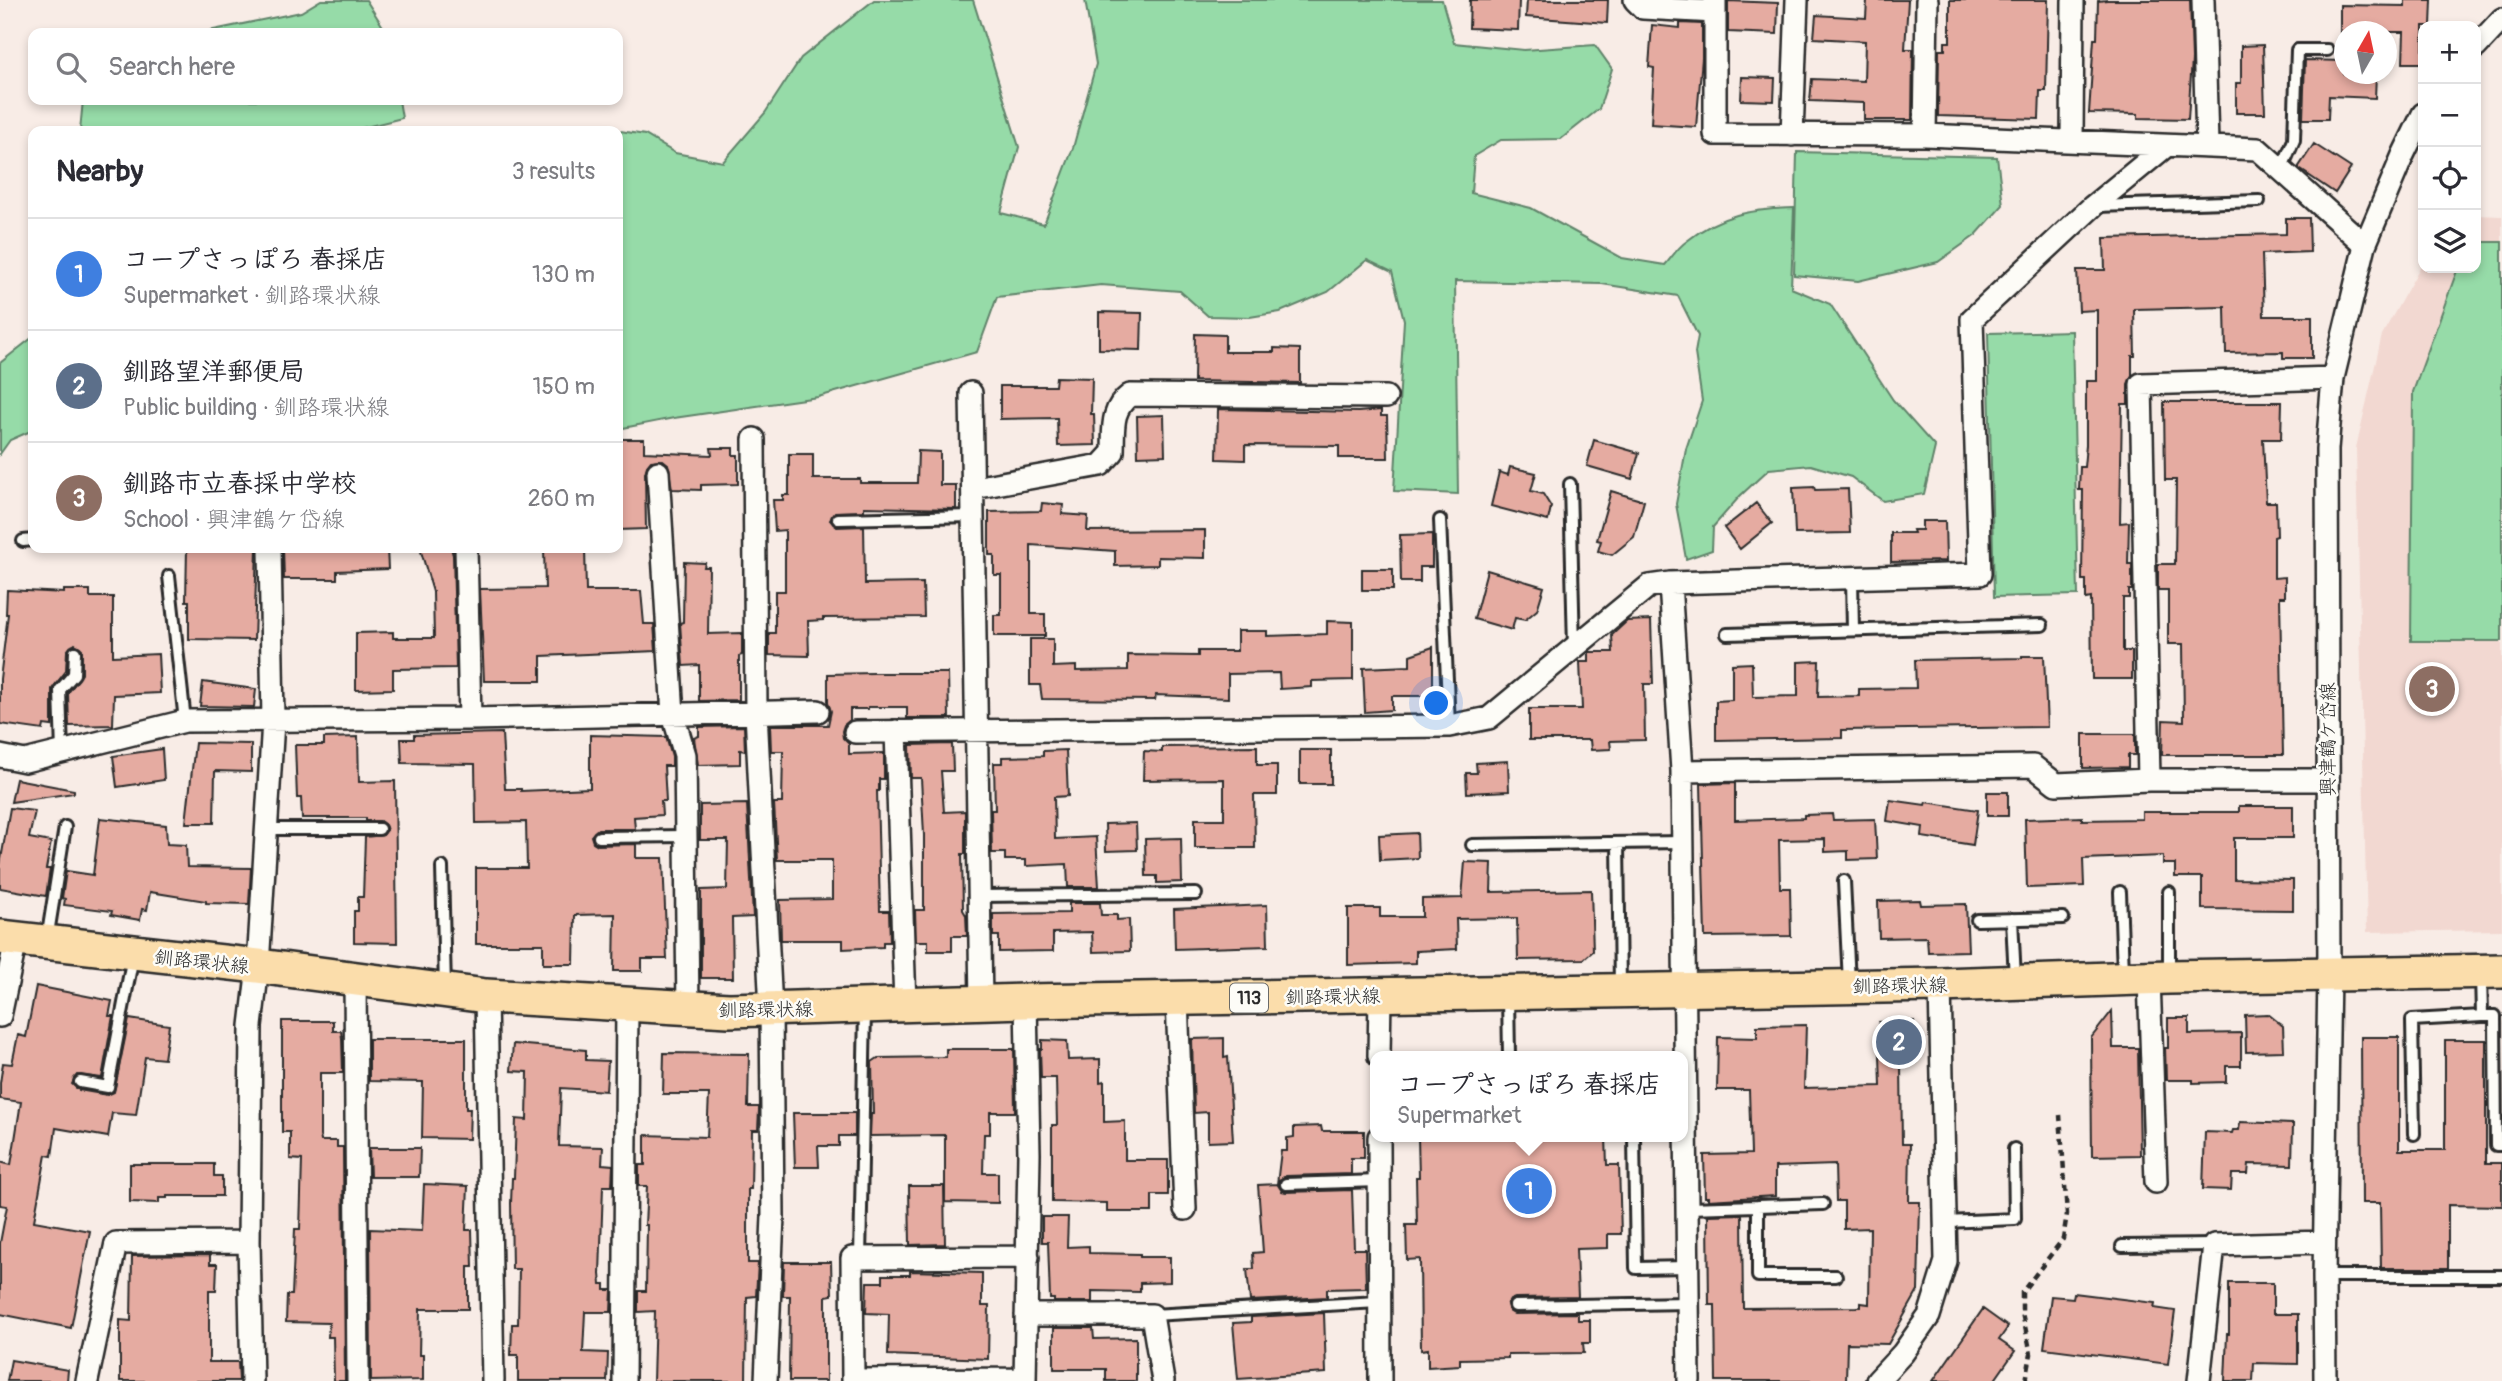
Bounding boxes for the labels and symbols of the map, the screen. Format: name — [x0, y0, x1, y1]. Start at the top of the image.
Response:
north arrow — [2334, 21, 2397, 84]
pin: 3 — [2409, 663, 2455, 715]
street label: 興津鶴ケ岱線 — [2316, 682, 2340, 796]
your location — [1419, 686, 1453, 720]
street label: 釧路環状線 — [153, 945, 250, 979]
street label: 釧路環状線 — [1852, 973, 1948, 999]
road number: 113 — [1230, 984, 1268, 1013]
street label: 釧路環状線 — [1285, 984, 1381, 1010]
street label: 釧路環状線 — [718, 997, 814, 1023]
pin: 2 — [1876, 1016, 1922, 1068]
pin: 1 — [1506, 1165, 1552, 1217]

